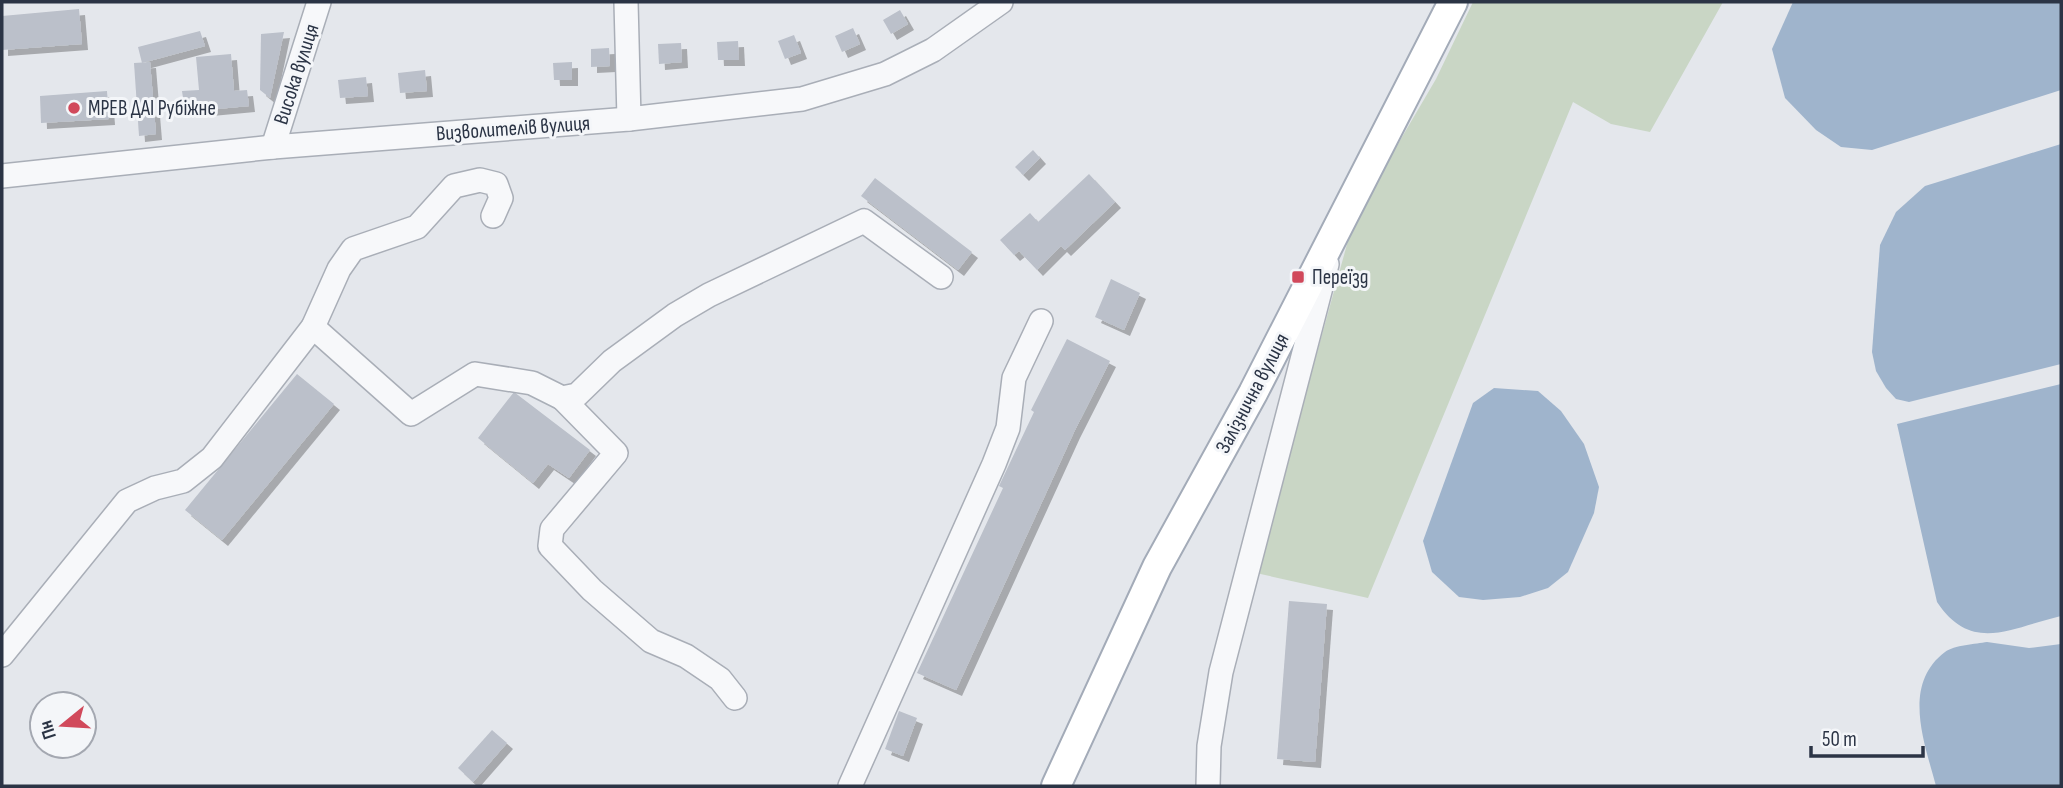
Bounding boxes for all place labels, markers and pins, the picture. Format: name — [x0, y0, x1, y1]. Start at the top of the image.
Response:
place label: МРЕВ ДАІ Рубіжне — [88, 96, 216, 121]
marker: МРЕВ ДАІ Рубіжне — [66, 100, 82, 116]
place label: Переїзд — [1312, 265, 1368, 290]
marker: Переїзд — [1290, 269, 1306, 285]

